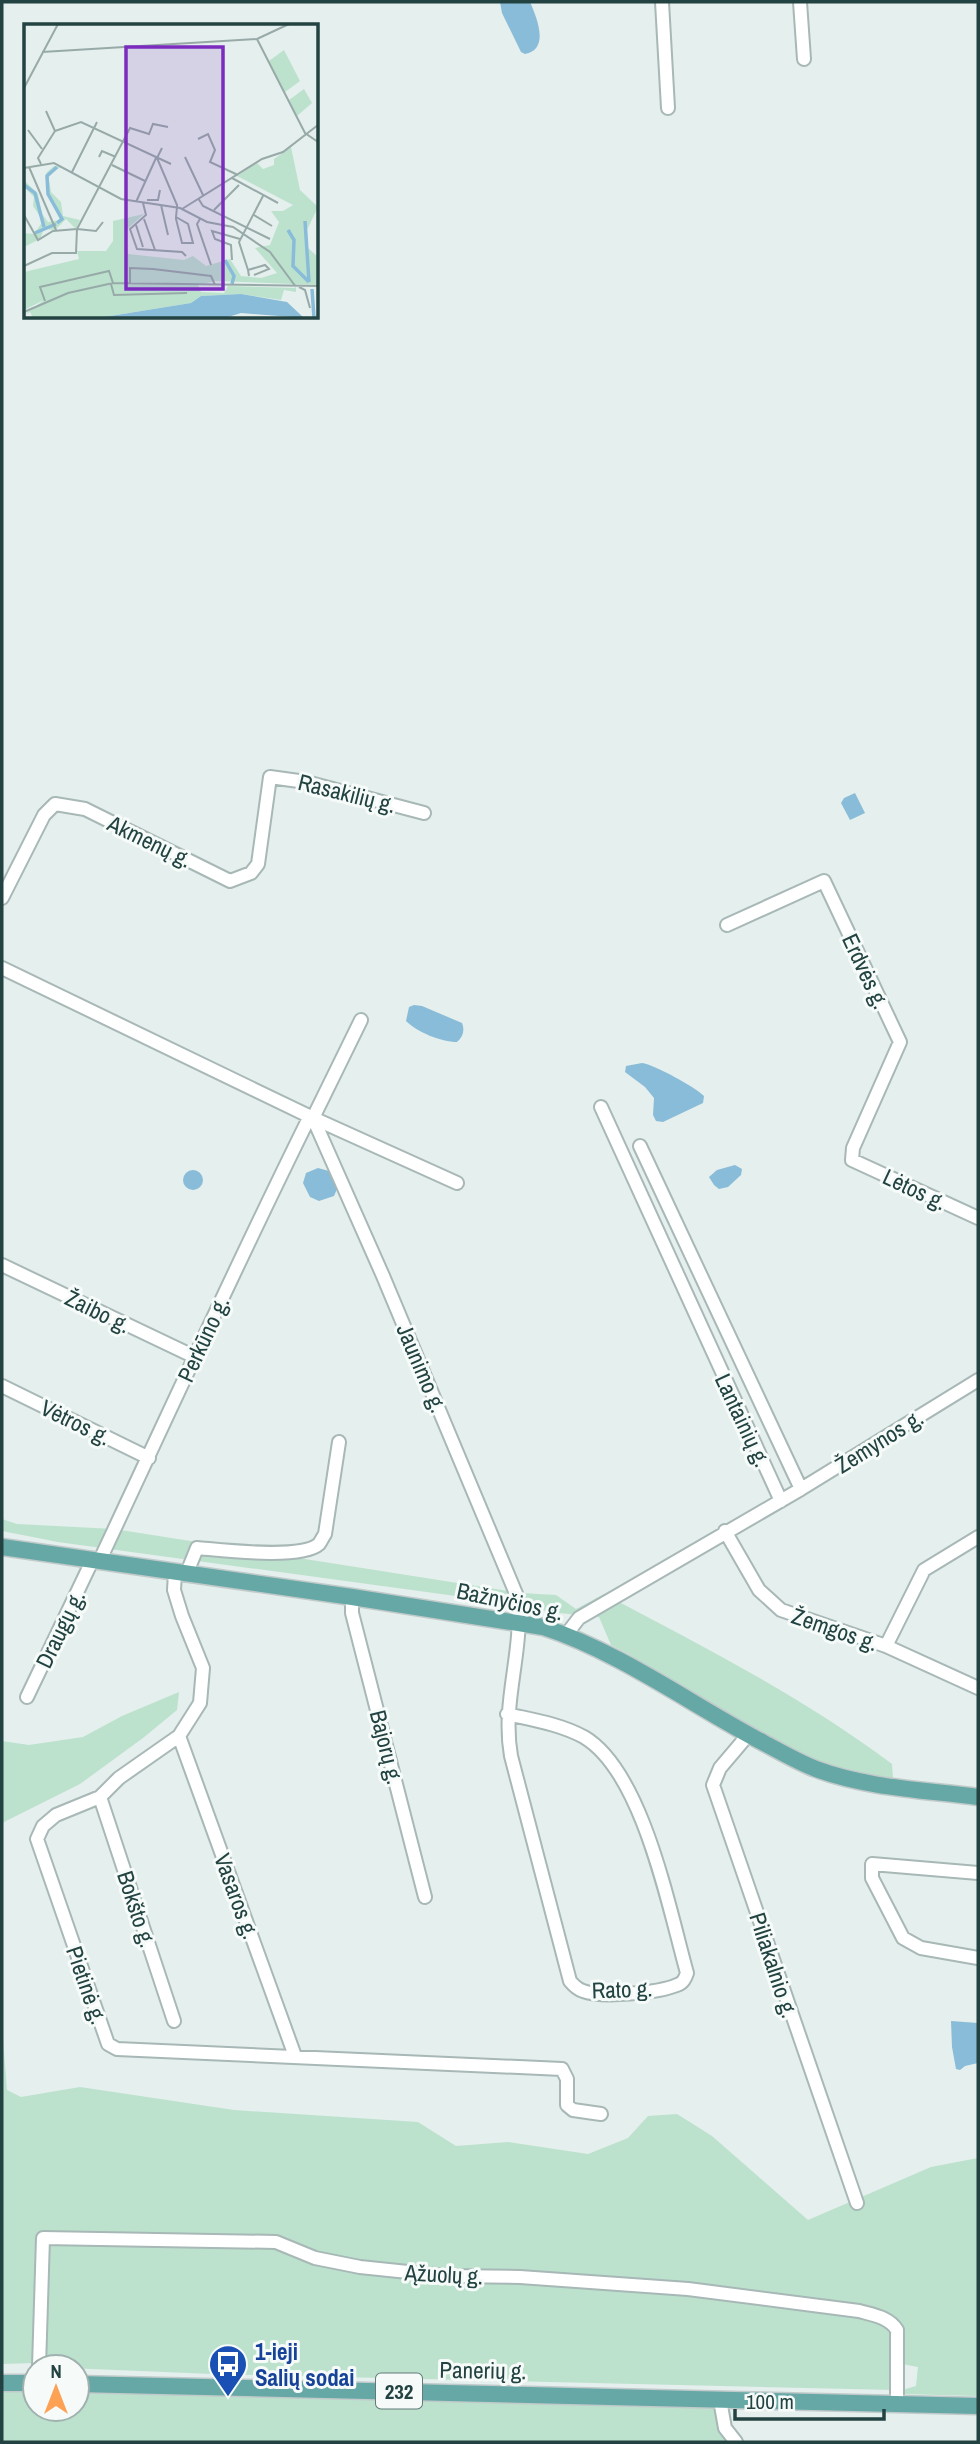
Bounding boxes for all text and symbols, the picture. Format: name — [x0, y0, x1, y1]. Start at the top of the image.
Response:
inset map — [24, 24, 318, 318]
street label: Rasakilių g. — [295, 766, 399, 820]
street label: Akmenų g. — [102, 807, 197, 875]
street label: Erdvės g. — [835, 928, 897, 1014]
street label: Lėtos g. — [878, 1161, 952, 1217]
street label: Žaibo g. — [60, 1282, 136, 1340]
street label: Perkūno g. — [170, 1291, 236, 1387]
street label: Jaunimo g. — [390, 1319, 454, 1417]
street label: Lantainių g. — [708, 1368, 778, 1472]
street label: Vėtros g. — [36, 1392, 116, 1452]
street label: Žemynos g. — [829, 1402, 929, 1480]
street label: Bažnyčios g. — [454, 1575, 566, 1627]
street label: Draugų g. — [28, 1585, 92, 1673]
street label: Žemgos g. — [788, 1600, 882, 1658]
street label: Bajorų g. — [363, 1707, 411, 1787]
street label: Vasaros g. — [207, 1849, 267, 1943]
street label: Bokšto g. — [110, 1867, 164, 1951]
street label: Piliakalnio g. — [742, 1908, 806, 2022]
street label: Pietinė g. — [59, 1942, 115, 2028]
street label: Rato g. — [591, 1972, 653, 2006]
street label: Ąžuolų g. — [403, 2256, 484, 2292]
place label: 1-ieji Salių sodai — [255, 2336, 355, 2393]
bus stop icon: 1-ieji Salių sodai — [207, 2343, 249, 2398]
north arrow — [21, 2353, 91, 2423]
street label: Panerių g. — [439, 2354, 527, 2386]
text: N — [50, 2358, 62, 2384]
road number: 232 — [376, 2374, 422, 2408]
scale bar — [735, 2378, 884, 2422]
text: 100 m — [746, 2387, 794, 2416]

